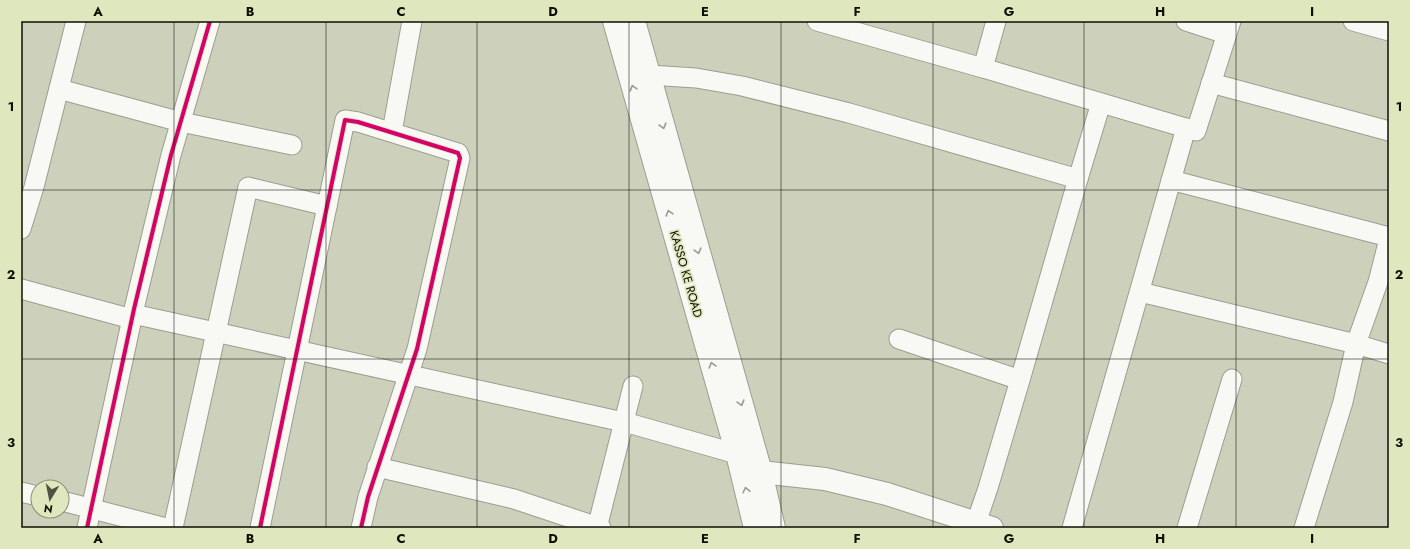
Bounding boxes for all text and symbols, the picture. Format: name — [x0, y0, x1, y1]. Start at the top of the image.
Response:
text: A — [92, 2, 103, 21]
text: B — [246, 2, 255, 21]
text: C — [396, 2, 406, 21]
text: D — [548, 2, 558, 21]
text: E — [701, 2, 709, 21]
text: F — [853, 2, 861, 21]
text: G — [1004, 2, 1015, 21]
text: H — [1155, 2, 1165, 21]
text: I — [1310, 2, 1314, 21]
one-way arrow — [629, 84, 638, 91]
text: 1 — [8, 97, 14, 116]
text: 1 — [1396, 97, 1402, 116]
one-way arrow — [658, 122, 667, 129]
one-way arrow — [665, 209, 674, 216]
street label: KASSO KE ROAD — [665, 228, 707, 320]
one-way arrow — [693, 247, 702, 254]
text: 2 — [7, 265, 15, 284]
text: 2 — [1395, 265, 1403, 284]
one-way arrow — [708, 361, 717, 368]
one-way arrow — [736, 400, 745, 407]
text: 3 — [7, 433, 15, 452]
text: 3 — [1395, 433, 1403, 452]
north arrow — [30, 479, 70, 519]
one-way arrow — [743, 487, 751, 493]
text: N — [43, 500, 54, 517]
text: A — [92, 529, 103, 548]
text: B — [246, 529, 255, 548]
text: C — [396, 529, 406, 548]
text: D — [548, 529, 558, 548]
text: E — [701, 529, 709, 548]
text: F — [853, 529, 861, 548]
text: G — [1004, 529, 1015, 548]
text: H — [1155, 529, 1165, 548]
text: I — [1310, 529, 1314, 548]

